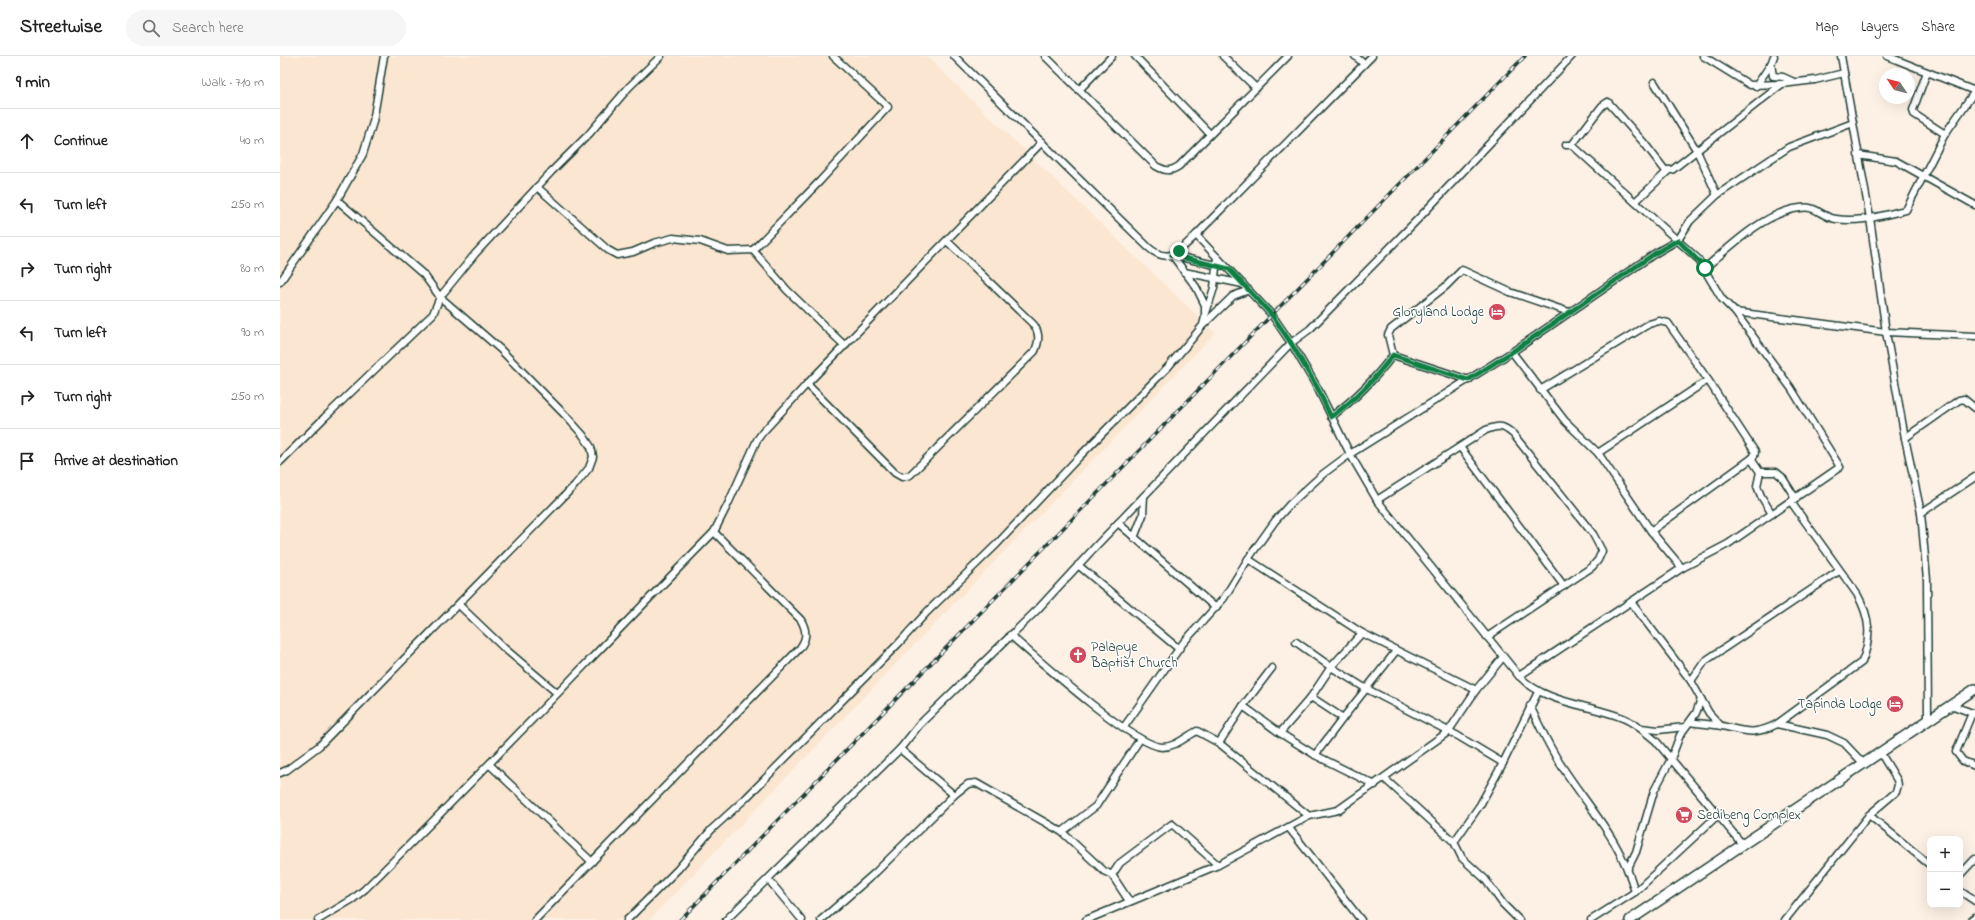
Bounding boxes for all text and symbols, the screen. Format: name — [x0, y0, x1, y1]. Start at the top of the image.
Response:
search box — [126, 10, 406, 46]
text: Streetwise — [20, 14, 102, 41]
icon: search — [140, 17, 162, 39]
text: Search here — [172, 17, 244, 39]
text: Map — [1815, 17, 1839, 38]
text: Layers — [1861, 17, 1899, 38]
text: Share — [1921, 17, 1955, 38]
north arrow — [1879, 68, 1915, 104]
text: 9 min — [16, 70, 50, 95]
text: Walk · 710 m — [201, 73, 264, 92]
icon: ahead — [16, 130, 38, 152]
text: Continue — [54, 130, 108, 152]
text: 40 m — [240, 131, 264, 150]
icon: left — [16, 194, 38, 216]
text: Turn left — [54, 194, 107, 216]
text: 250 m — [231, 195, 264, 214]
route end — [1170, 242, 1188, 260]
icon: right — [16, 258, 38, 280]
text: Turn right — [54, 258, 112, 280]
text: 80 m — [240, 259, 264, 278]
route start — [1696, 259, 1714, 277]
place label: Gloryland Lodge — [1392, 302, 1485, 324]
hotel icon: Gloryland Lodge — [1487, 302, 1507, 322]
icon: left — [16, 322, 38, 344]
text: Turn left — [54, 322, 107, 344]
text: 90 m — [241, 323, 264, 342]
icon: right — [16, 386, 38, 408]
text: Turn right — [54, 386, 112, 408]
text: 250 m — [231, 387, 264, 406]
icon: arrive — [16, 450, 38, 472]
text: Arrive at destination — [54, 450, 178, 472]
place label: Palapye Baptist Church — [1090, 637, 1178, 674]
church icon: Palapye Baptist Church — [1068, 645, 1088, 665]
place label: Tapinda Lodge — [1798, 694, 1883, 716]
hotel icon: Tapinda Lodge — [1885, 694, 1905, 714]
supermarket icon: Sedibeng Complex — [1674, 805, 1694, 825]
place label: Sedibeng Complex — [1697, 805, 1801, 827]
map controls — [1927, 836, 1963, 908]
button: + — [1927, 836, 1963, 872]
button: − — [1927, 872, 1963, 908]

